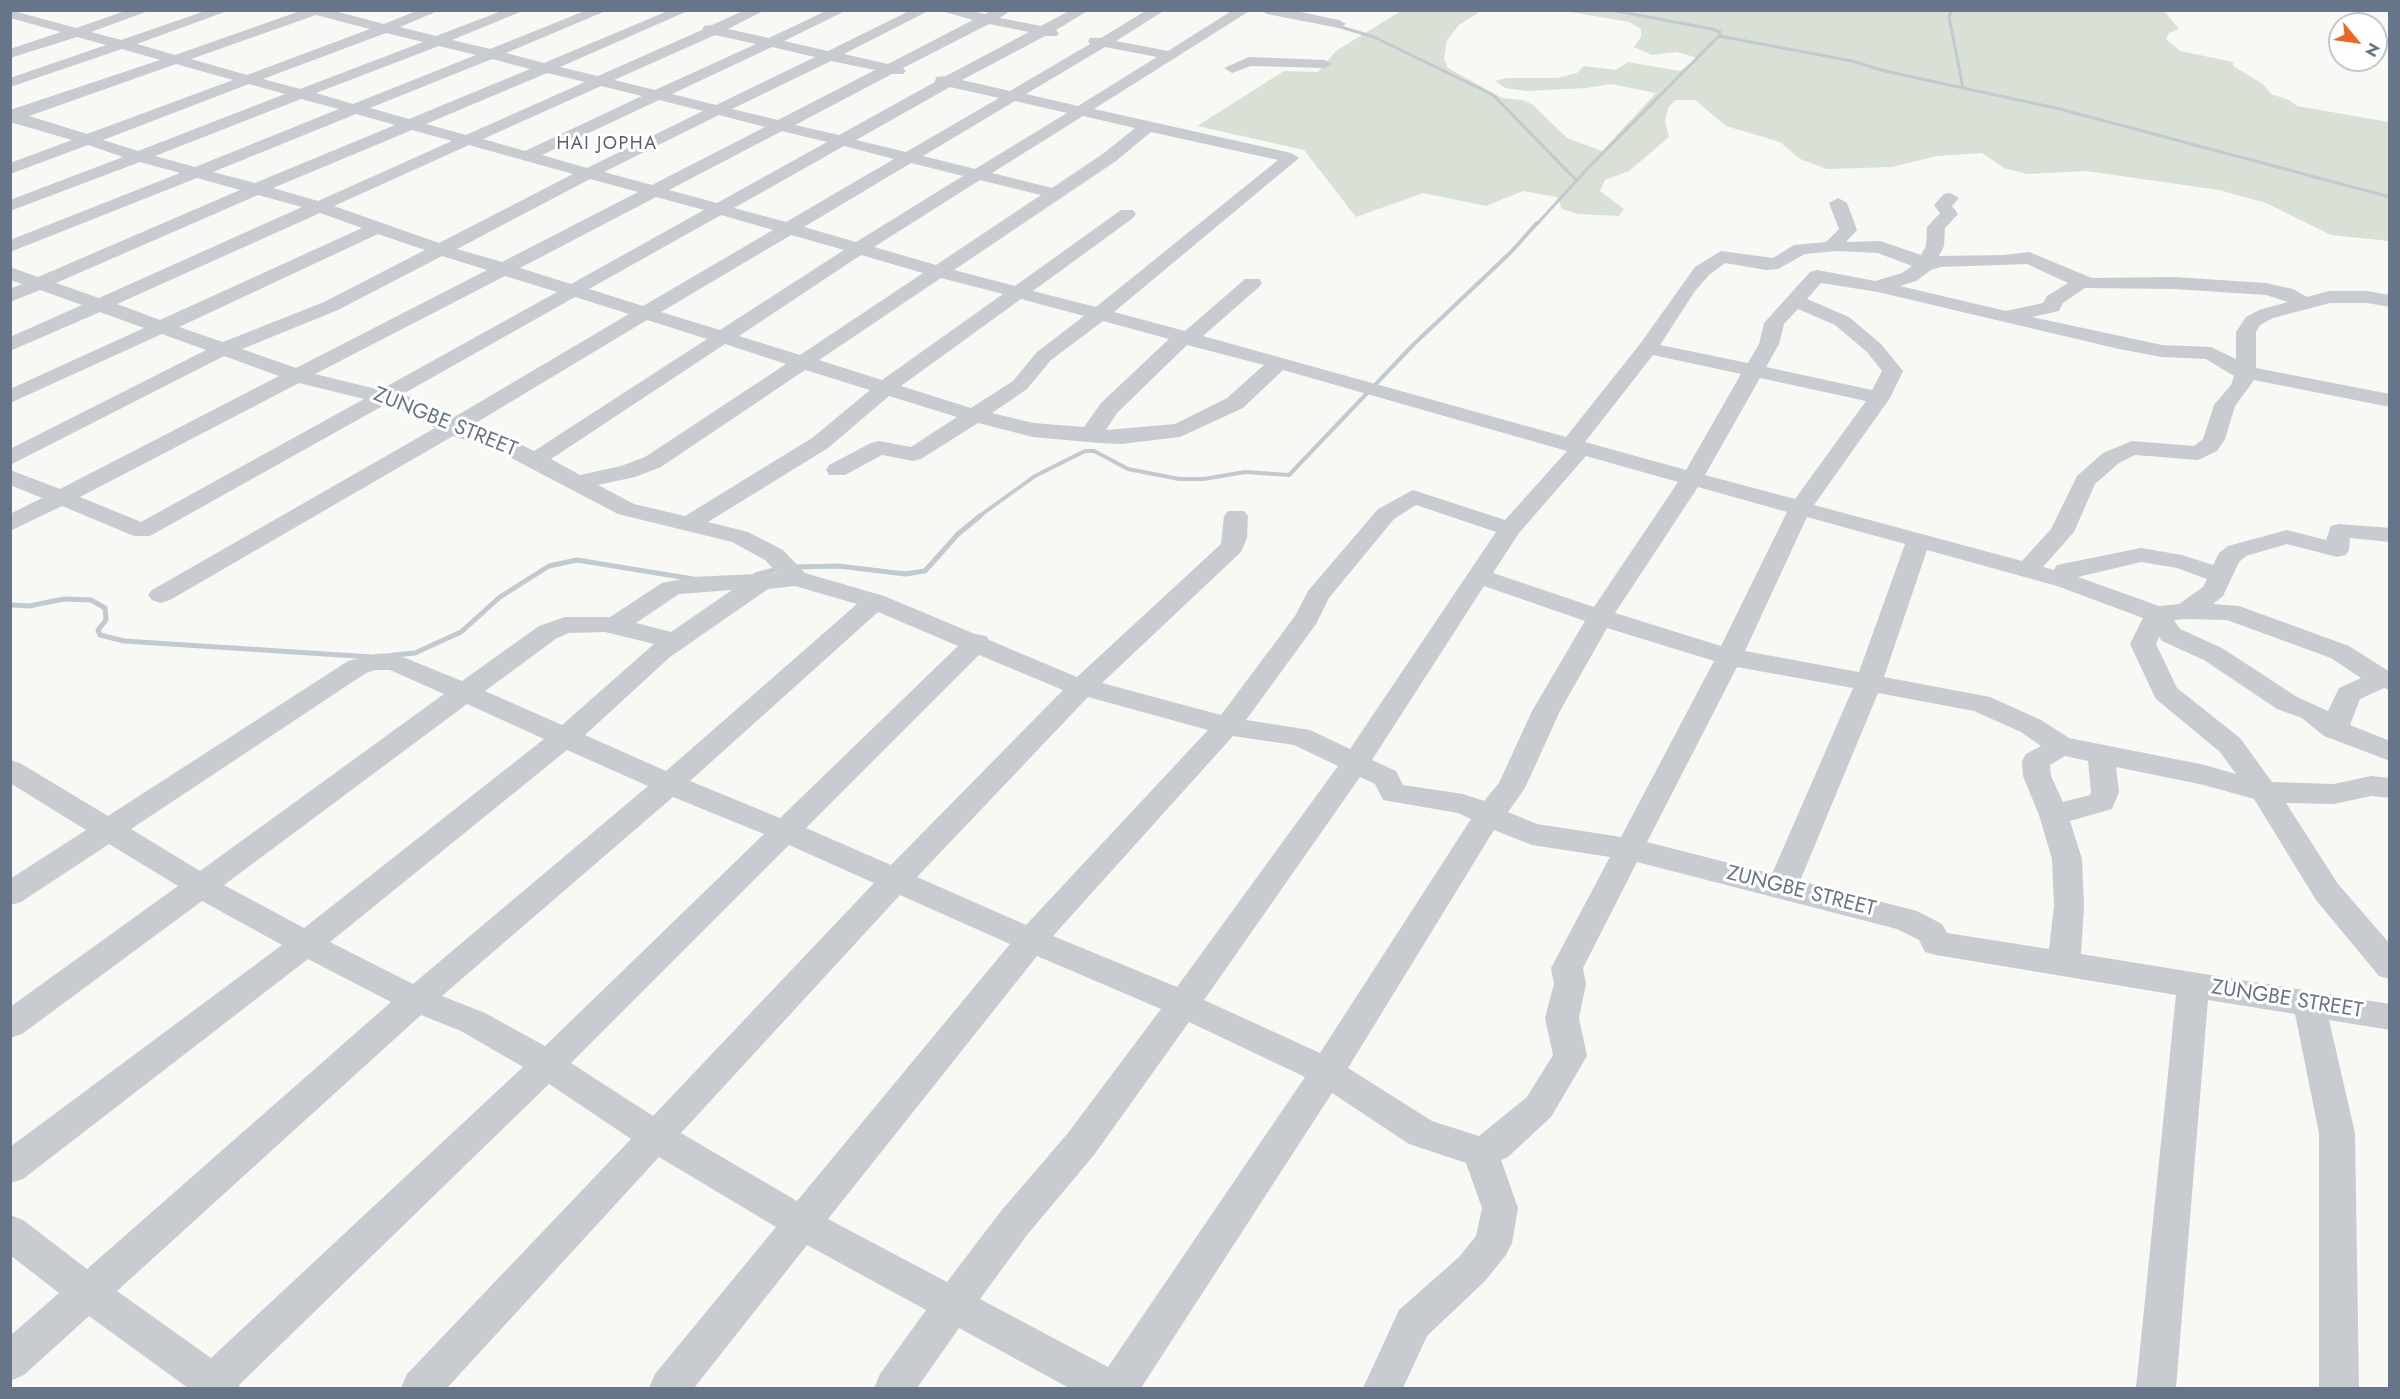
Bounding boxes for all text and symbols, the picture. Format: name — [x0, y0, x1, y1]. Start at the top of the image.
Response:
north arrow — [2328, 12, 2388, 72]
text: N — [2359, 39, 2386, 61]
district label: HAI JOPHA — [556, 134, 658, 156]
street label: ZUNGBE STREET — [370, 383, 520, 463]
street label: ZUNGBE STREET — [1724, 861, 1878, 923]
street label: ZUNGBE STREET — [2210, 976, 2364, 1024]

